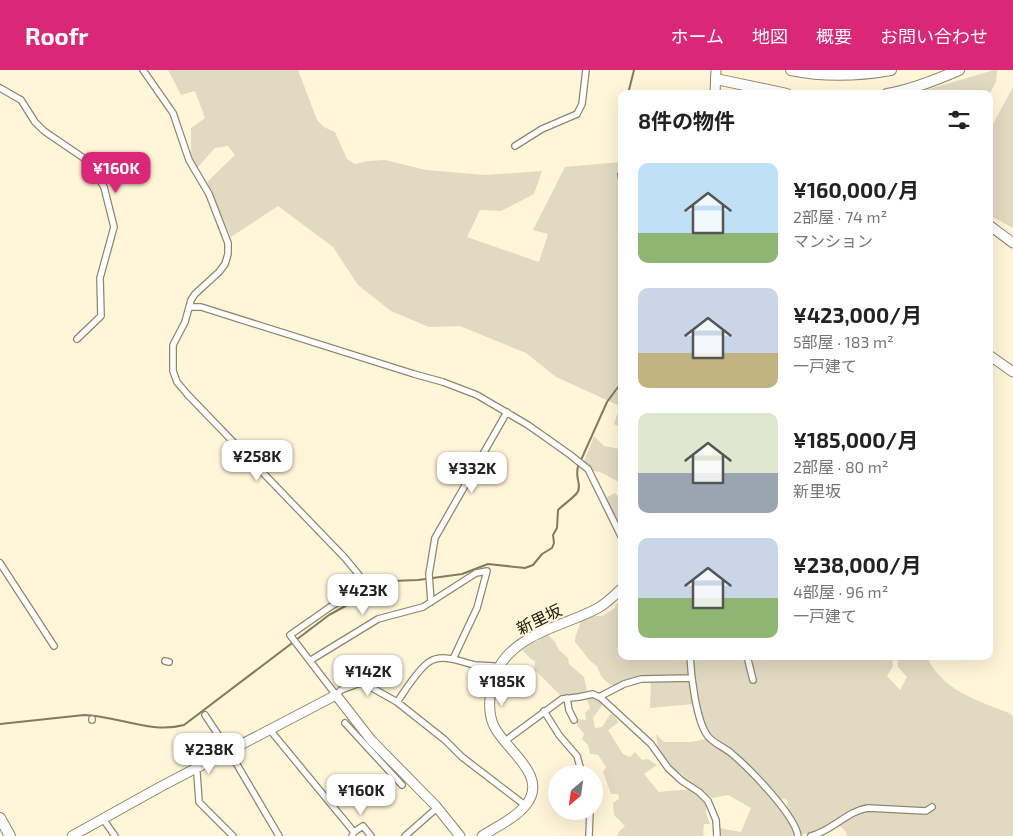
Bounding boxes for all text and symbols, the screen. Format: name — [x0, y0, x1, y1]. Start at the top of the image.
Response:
text: Roofr — [25, 21, 89, 50]
text: ホーム — [671, 25, 724, 47]
text: 地図 — [752, 25, 788, 47]
text: 概要 — [816, 25, 852, 47]
text: お問い合わせ — [880, 25, 988, 47]
icon: filters — [945, 106, 973, 134]
text: 8件の物件 — [638, 108, 735, 133]
pin: ¥160K — [81, 152, 151, 194]
text: ¥160K — [92, 158, 140, 177]
text: ¥160,000/月 — [793, 177, 919, 202]
icon: home — [678, 183, 738, 243]
text: 2部屋 · 74 m² — [793, 207, 887, 226]
text: マンション — [793, 231, 873, 250]
text: ¥423,000/月 — [793, 302, 922, 327]
icon: home — [678, 308, 738, 368]
text: 5部屋 · 183 m² — [793, 332, 894, 351]
text: 一戸建て — [793, 356, 857, 375]
text: ¥185,000/月 — [793, 427, 918, 452]
icon: home — [678, 433, 738, 493]
pin: ¥258K — [222, 440, 292, 482]
text: ¥258K — [233, 446, 281, 465]
pin: ¥332K — [437, 452, 507, 494]
text: 2部屋 · 80 m² — [793, 457, 888, 476]
text: ¥332K — [448, 458, 496, 477]
text: 新里坂 — [793, 481, 841, 500]
text: ¥238,000/月 — [793, 552, 922, 577]
icon: home — [678, 558, 738, 618]
pin: ¥423K — [328, 574, 398, 616]
text: ¥423K — [338, 580, 388, 599]
text: 4部屋 · 96 m² — [793, 582, 888, 601]
street label: 新里坂 — [513, 599, 565, 638]
text: 一戸建て — [793, 606, 857, 625]
pin: ¥142K — [333, 654, 403, 697]
text: ¥142K — [344, 661, 392, 680]
pin: ¥185K — [467, 664, 537, 707]
text: ¥185K — [479, 671, 525, 690]
pin: ¥238K — [174, 732, 244, 775]
text: ¥238K — [184, 739, 234, 758]
north arrow — [548, 765, 602, 820]
map controls — [548, 765, 603, 820]
pin: ¥160K — [326, 774, 396, 816]
text: ¥160K — [337, 780, 385, 799]

